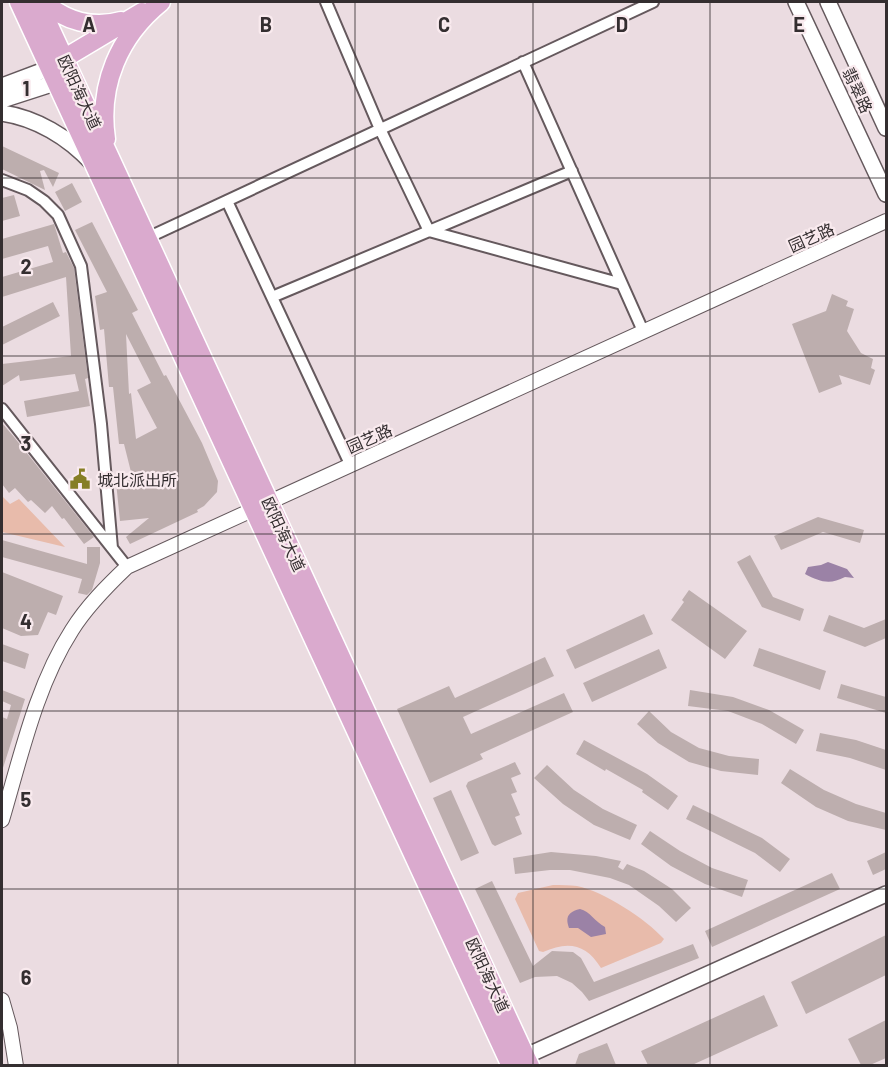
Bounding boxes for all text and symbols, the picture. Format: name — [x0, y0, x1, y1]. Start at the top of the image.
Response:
text: A — [82, 12, 96, 36]
text: B — [260, 12, 272, 36]
text: C — [438, 12, 450, 36]
text: D — [616, 12, 628, 36]
text: E — [793, 12, 805, 36]
street label: 欧阳海大道 — [54, 52, 106, 132]
street label: 翡翠路 — [839, 64, 877, 116]
text: 1 — [22, 76, 30, 100]
street label: 园艺路 — [785, 219, 837, 255]
text: 2 — [20, 254, 32, 278]
street label: 园艺路 — [343, 420, 395, 456]
text: 3 — [21, 431, 31, 455]
public building icon: 城北派出所 — [68, 467, 92, 491]
place label: 城北派出所 — [97, 470, 177, 489]
street label: 欧阳海大道 — [258, 494, 310, 574]
text: 4 — [20, 609, 32, 633]
text: 5 — [21, 787, 32, 811]
street label: 欧阳海大道 — [462, 935, 514, 1015]
text: 6 — [21, 965, 32, 989]

